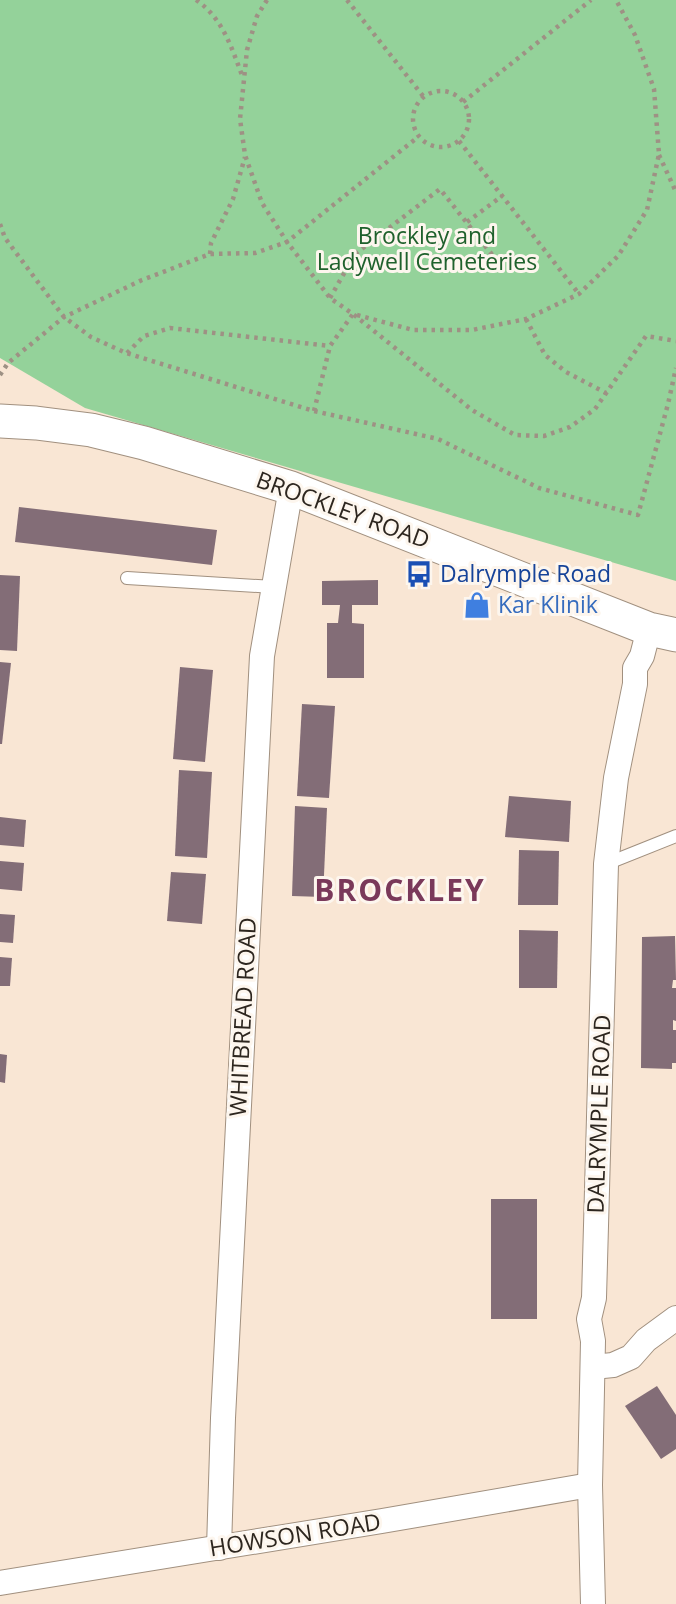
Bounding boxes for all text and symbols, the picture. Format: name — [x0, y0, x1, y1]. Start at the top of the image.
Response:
park label: Brockley and Ladywell Cemeteries — [317, 219, 537, 277]
street label: BROCKLEY ROAD — [252, 463, 435, 555]
place label: Dalrymple Road — [440, 557, 611, 589]
bus stop icon: Dalrymple Road — [404, 559, 434, 589]
place label: Kar Klinik — [498, 588, 598, 620]
shop icon: Kar Klinik — [462, 590, 492, 620]
district label: BROCKLEY — [314, 869, 486, 910]
street label: WHITBREAD ROAD — [221, 916, 263, 1117]
street label: DALRYMPLE ROAD — [579, 1014, 617, 1214]
street label: HOWSON ROAD — [207, 1505, 383, 1563]

